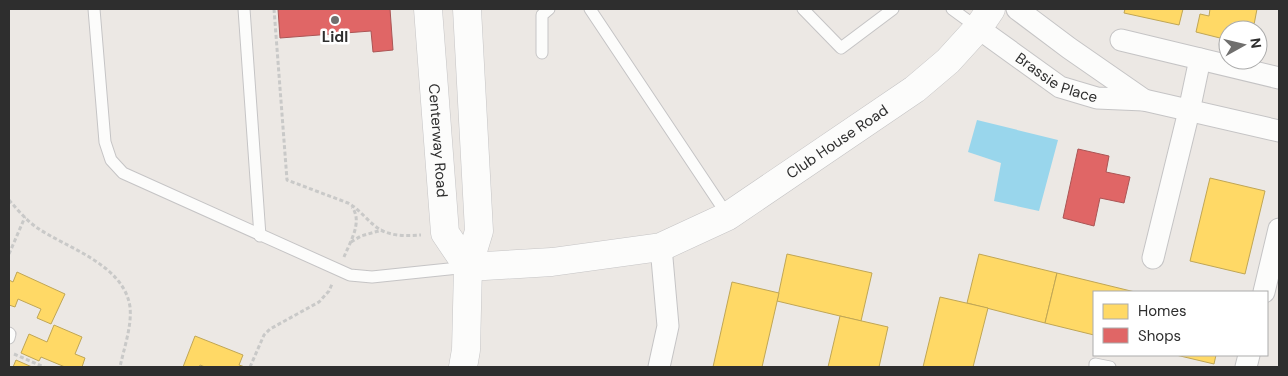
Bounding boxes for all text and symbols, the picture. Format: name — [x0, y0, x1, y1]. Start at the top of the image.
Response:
marker: Lidl — [329, 14, 341, 26]
north arrow — [1218, 20, 1268, 70]
place label: Lidl — [322, 27, 348, 47]
text: N — [1246, 37, 1265, 50]
street label: Brassie Place — [1011, 48, 1100, 108]
street label: Centerway Road — [424, 83, 452, 198]
street label: Club House Road — [782, 100, 892, 184]
legend — [1093, 291, 1268, 356]
text: Homes — [1138, 301, 1187, 321]
text: Shops — [1138, 326, 1181, 346]

